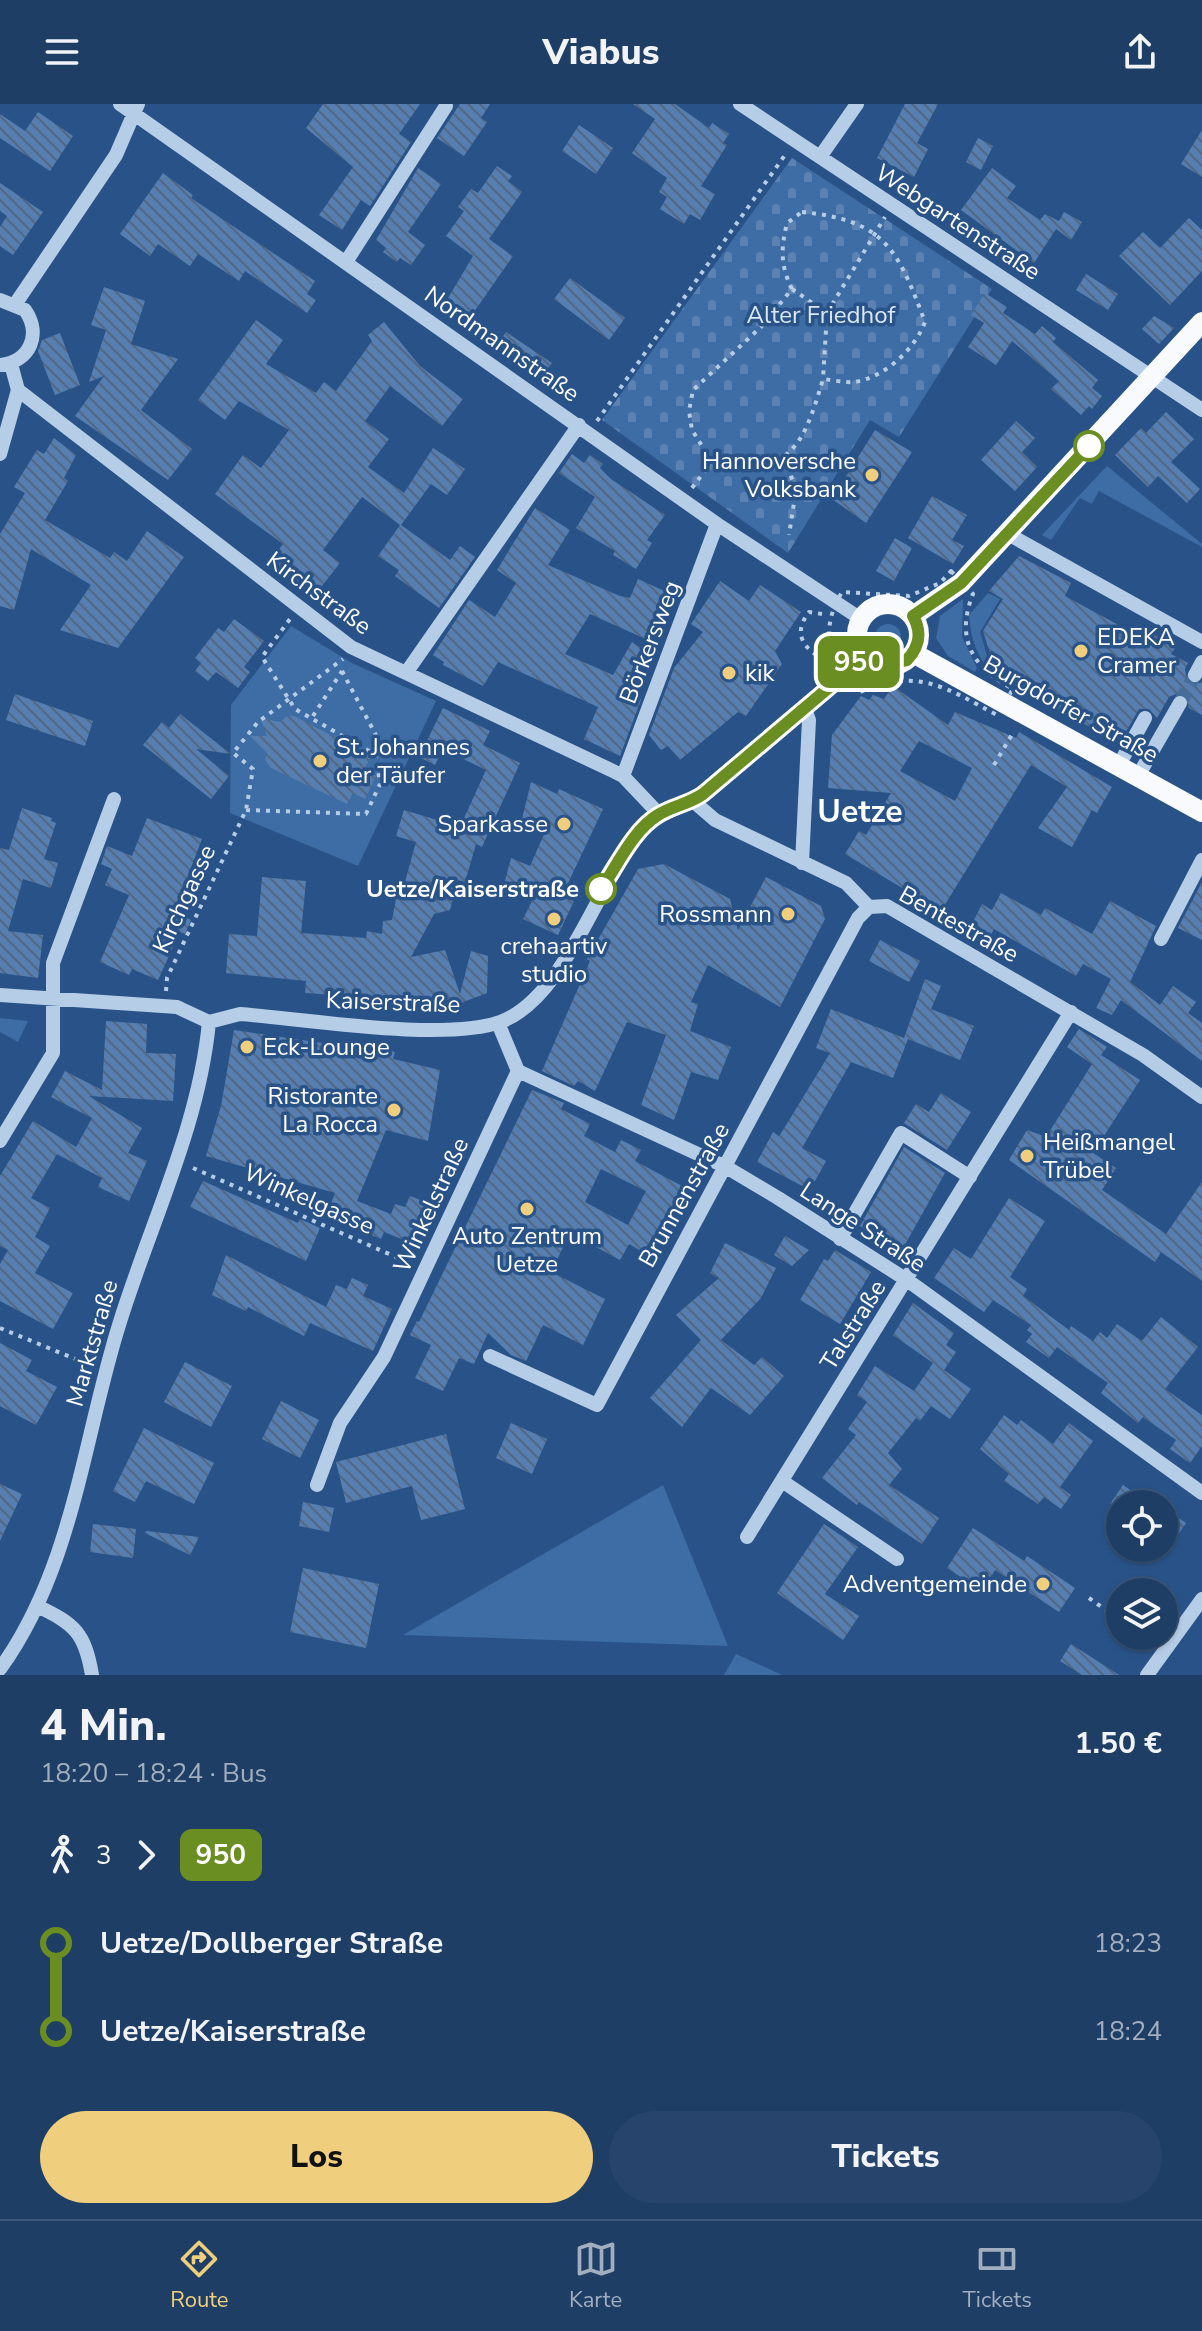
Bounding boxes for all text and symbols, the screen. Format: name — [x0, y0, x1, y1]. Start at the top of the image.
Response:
text: Viabus — [543, 28, 659, 77]
icon: menu — [40, 30, 84, 74]
icon: share — [1118, 30, 1162, 74]
street label: Webgartenstraße — [869, 157, 1047, 287]
street label: Nordmannstraße — [418, 279, 586, 409]
park label: Alter Friedhof — [747, 299, 896, 331]
unlabelled marker — [1074, 431, 1104, 461]
place label: Hannoversche Volksbank — [702, 445, 857, 505]
marker: Hannoversche Volksbank — [863, 466, 881, 484]
street label: Kirchstraße — [260, 544, 378, 642]
street label: Börkersweg — [612, 576, 688, 708]
place label: EDEKA Cramer — [1097, 621, 1177, 681]
line badge: 950 — [813, 636, 905, 688]
marker: EDEKA Cramer — [1072, 642, 1090, 660]
text: 950 — [834, 643, 884, 681]
street label: Burgdorfer Straße — [978, 648, 1164, 770]
place label: kik — [745, 657, 776, 689]
marker: kik — [720, 664, 738, 682]
place label: St. Johannes der Täufer — [336, 731, 470, 791]
marker: St. Johannes der Täufer — [311, 752, 329, 770]
district label: Uetze — [817, 790, 903, 833]
place label: Sparkasse — [437, 808, 548, 840]
marker: Sparkasse — [555, 815, 573, 833]
street label: Kirchgasse — [145, 839, 223, 959]
place label: Uetze/Kaiserstraße — [366, 873, 579, 905]
marker: Uetze/Kaiserstraße — [586, 874, 616, 904]
street label: Bentestraße — [893, 878, 1025, 970]
place label: Rossmann — [659, 898, 772, 930]
marker: Rossmann — [779, 905, 797, 923]
marker: crehaartiv studio — [545, 910, 563, 928]
place label: crehaartiv studio — [501, 930, 608, 990]
street label: Kaiserstraße — [325, 984, 461, 1020]
place label: Eck-Lounge — [263, 1031, 390, 1063]
marker: Eck-Lounge — [238, 1038, 256, 1056]
place label: Ristorante La Rocca — [267, 1080, 378, 1140]
marker: Ristorante La Rocca — [385, 1101, 403, 1119]
street label: Brunnenstraße — [631, 1117, 737, 1273]
place label: Heißmangel Trübel — [1043, 1126, 1175, 1186]
street label: Winkelstraße — [386, 1132, 476, 1278]
marker: Heißmangel Trübel — [1018, 1147, 1036, 1165]
street label: Winkelgasse — [239, 1156, 379, 1242]
street label: Lange Straße — [794, 1174, 932, 1280]
marker: Auto Zentrum Uetze — [518, 1200, 536, 1218]
place label: Auto Zentrum Uetze — [452, 1220, 602, 1280]
street label: Talstraße — [813, 1274, 893, 1376]
street label: Marktstraße — [59, 1276, 125, 1410]
map controls — [1106, 1490, 1178, 1650]
button: locate — [1106, 1490, 1178, 1562]
place label: Adventgemeinde — [843, 1568, 1027, 1600]
marker: Adventgemeinde — [1034, 1575, 1052, 1593]
button: layers — [1106, 1578, 1178, 1650]
text: 4 Min. — [40, 1696, 167, 1756]
text: 1.50 € — [1074, 1723, 1162, 1764]
text: 18:20 – 18:24 · Bus — [40, 1756, 267, 1791]
icon: walk — [40, 1833, 84, 1877]
icon: forward — [124, 1833, 168, 1877]
text: 950 — [196, 1836, 246, 1874]
text: 3 — [96, 1838, 112, 1873]
text: Uetze/Dollberger Straße — [100, 1923, 443, 1964]
text: 18:23 — [1094, 1926, 1162, 1961]
text: Uetze/Kaiserstraße — [100, 2011, 366, 2052]
text: 18:24 — [1094, 2014, 1162, 2049]
button: Los — [40, 2111, 593, 2203]
button: Tickets — [609, 2111, 1162, 2203]
tab: Route — [170, 2237, 229, 2315]
tab: Karte — [569, 2237, 622, 2315]
tab: Tickets — [963, 2237, 1032, 2315]

